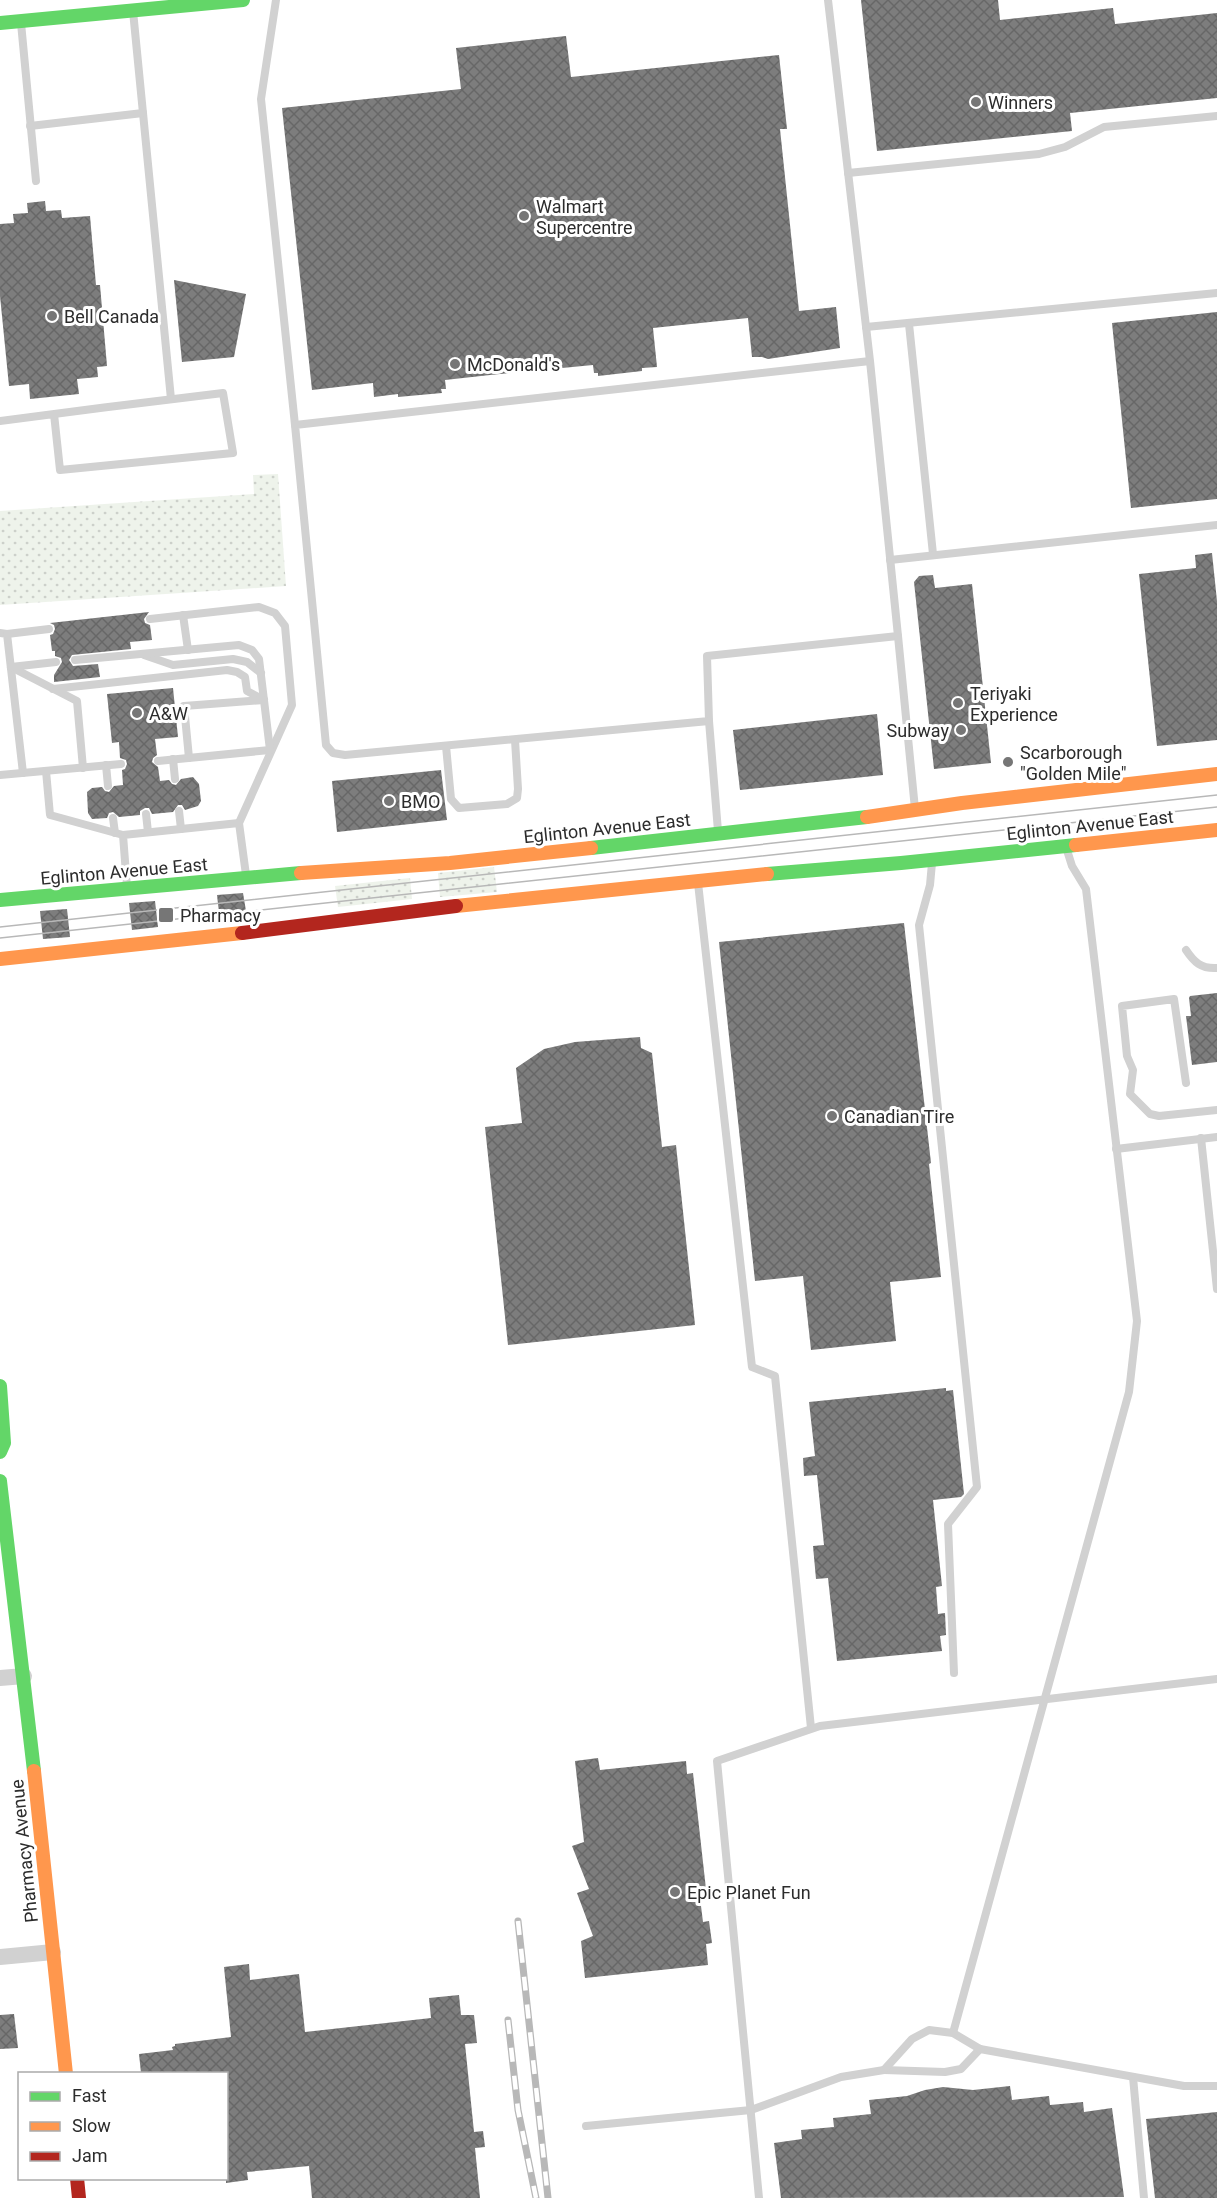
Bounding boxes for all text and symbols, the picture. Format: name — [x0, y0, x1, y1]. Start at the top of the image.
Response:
place label: Winners — [988, 92, 1053, 113]
marker: Winners — [969, 95, 983, 109]
place label: Walmart Supercentre — [536, 196, 632, 238]
marker: Walmart Supercentre — [517, 209, 531, 223]
place label: Bell Canada — [64, 306, 159, 327]
marker: Bell Canada — [45, 309, 59, 323]
place label: McDonald's — [467, 354, 560, 375]
marker: McDonald's — [448, 357, 462, 371]
place label: Teriyaki Experience — [970, 683, 1058, 725]
marker: Teriyaki Experience — [951, 696, 965, 710]
place label: A&W — [149, 703, 188, 724]
marker: A&W — [130, 706, 144, 720]
place label: Subway — [887, 720, 949, 741]
marker: Subway — [954, 723, 968, 737]
place label: Scarborough "Golden Mile" — [1020, 742, 1126, 784]
marker: Scarborough "Golden Mile" — [1001, 755, 1015, 769]
place label: BMO — [401, 791, 440, 812]
marker: BMO — [382, 794, 396, 808]
street label: Eglinton Avenue East — [1005, 806, 1175, 844]
street label: Eglinton Avenue East — [522, 809, 692, 847]
street label: Eglinton Avenue East — [40, 853, 209, 889]
place label: Pharmacy — [180, 905, 261, 926]
marker: Pharmacy — [157, 906, 175, 924]
place label: Canadian Tire — [844, 1106, 954, 1127]
marker: Canadian Tire — [825, 1109, 839, 1123]
street label: Pharmacy Avenue — [6, 1778, 42, 1924]
place label: Epic Planet Fun — [687, 1882, 811, 1903]
marker: Epic Planet Fun — [668, 1885, 682, 1899]
legend — [18, 2072, 228, 2180]
text: Fast — [72, 2085, 107, 2106]
text: Slow — [72, 2115, 111, 2136]
text: Jam — [72, 2145, 108, 2166]

